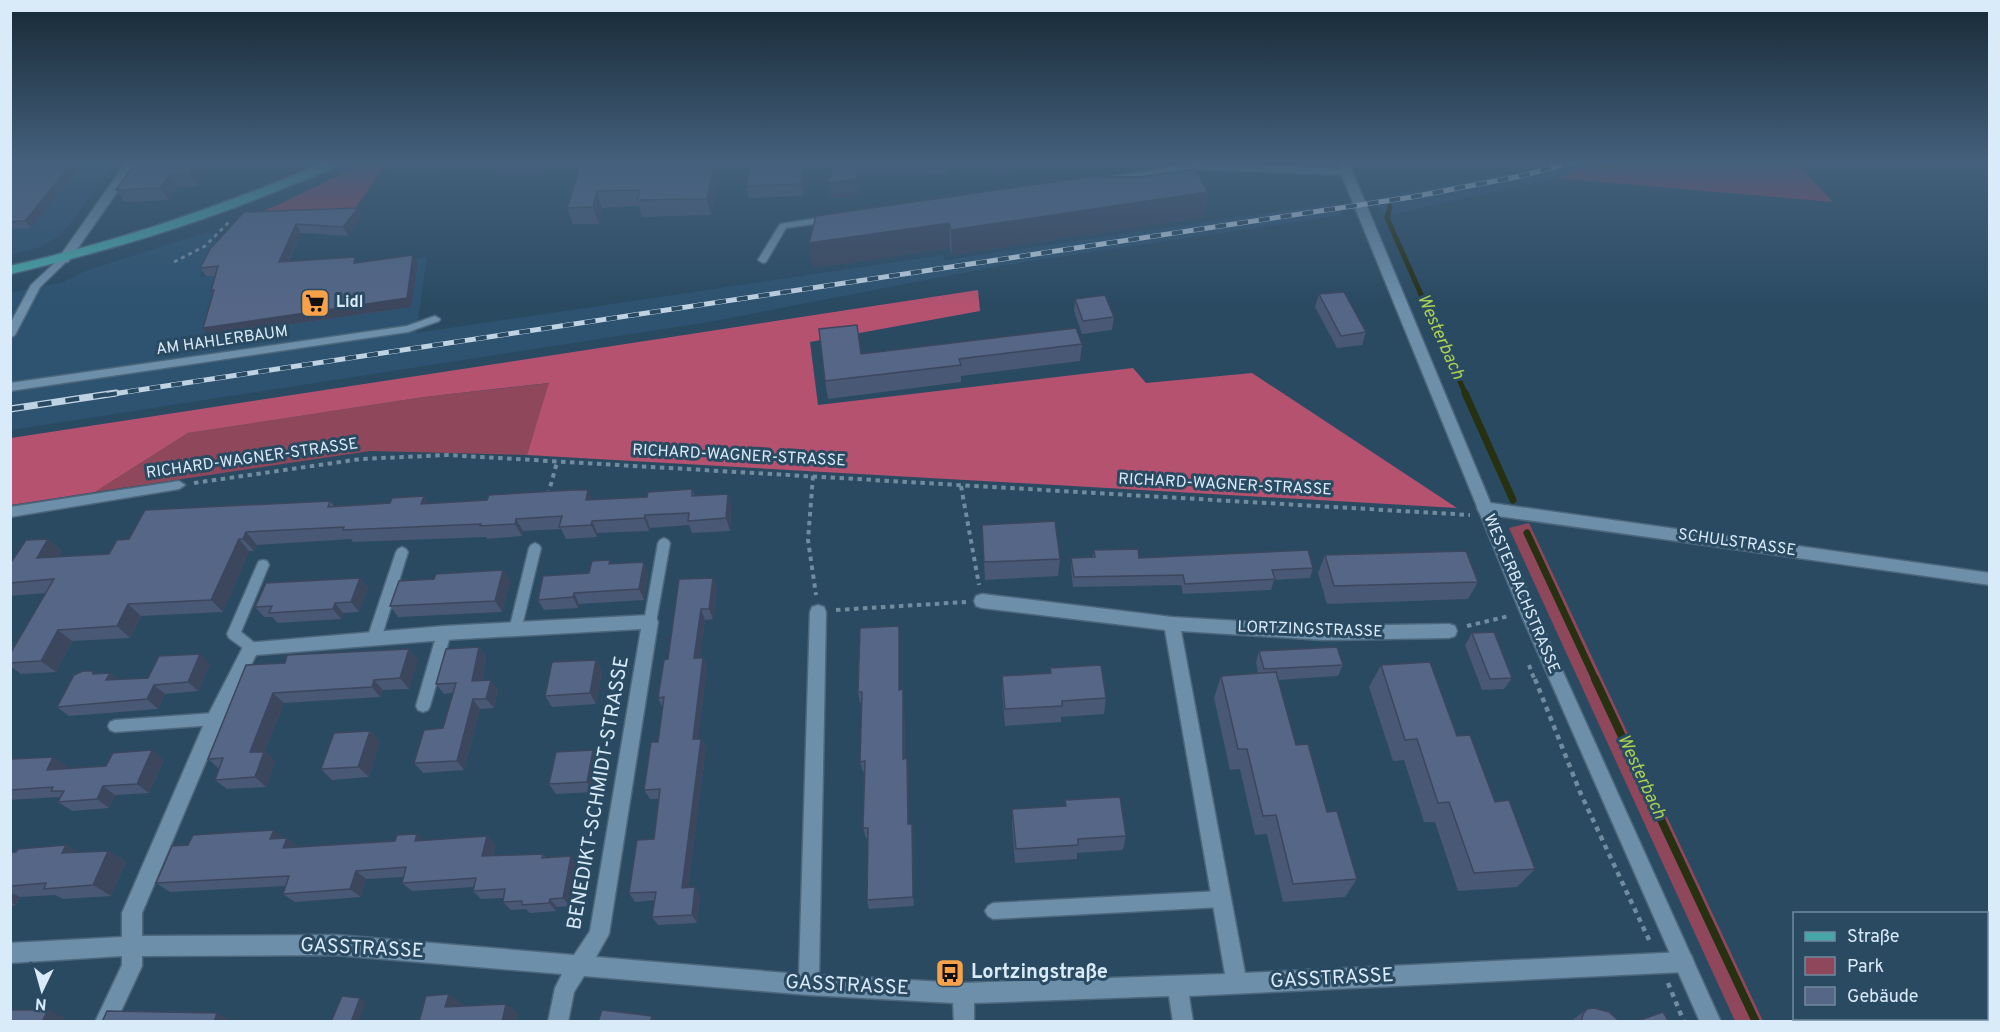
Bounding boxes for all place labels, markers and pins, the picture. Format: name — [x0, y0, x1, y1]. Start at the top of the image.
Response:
supermarket icon: Lidl — [299, 287, 331, 319]
place label: Lidl — [336, 293, 363, 313]
bus stop icon: Lortzingstraße — [934, 957, 966, 989]
place label: Lortzingstraße — [971, 960, 1108, 986]

